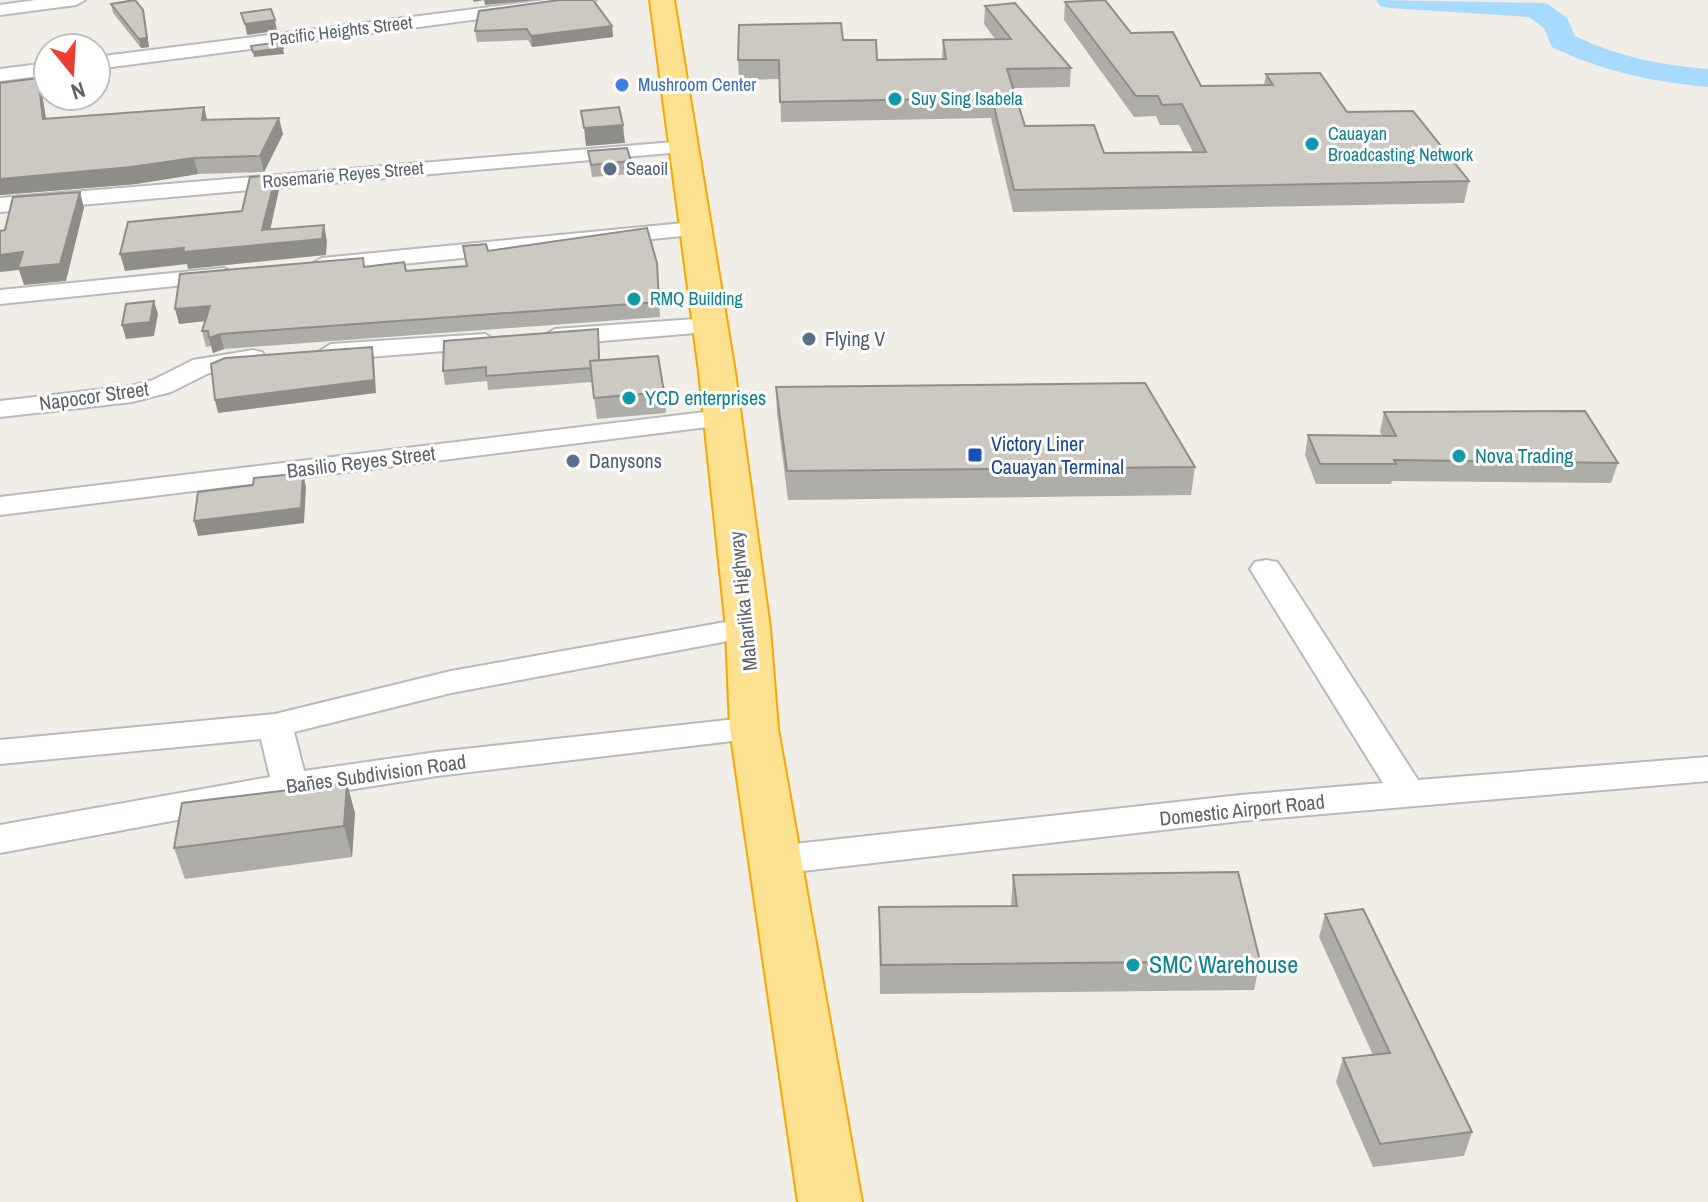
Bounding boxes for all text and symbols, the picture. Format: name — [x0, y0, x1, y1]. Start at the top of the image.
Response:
street label: Pacific Heights Street — [268, 9, 414, 52]
north arrow — [32, 32, 112, 112]
place label: Mushroom Center — [638, 72, 756, 97]
text: N — [67, 75, 89, 107]
marker: Mushroom Center — [613, 76, 631, 94]
place label: Suy Sing Isabela — [911, 86, 1023, 111]
marker: Suy Sing Isabela — [886, 90, 904, 108]
place label: Cauayan Broadcasting Network — [1328, 121, 1474, 167]
marker: Cauayan Broadcasting Network — [1303, 135, 1321, 153]
street label: Rosemarie Reyes Street — [261, 155, 425, 194]
place label: Seaoil — [626, 156, 668, 181]
marker: Seaoil — [601, 160, 619, 178]
place label: RMQ Building — [650, 286, 743, 311]
marker: RMQ Building — [625, 290, 643, 308]
place label: Flying V — [825, 325, 885, 352]
marker: Flying V — [800, 330, 818, 348]
street label: Napocor Street — [37, 374, 151, 417]
place label: YCD enterprises — [645, 384, 766, 411]
marker: YCD enterprises — [620, 389, 638, 407]
place label: Victory Liner Cauayan Terminal — [991, 430, 1124, 480]
street label: Basilio Reyes Street — [285, 439, 437, 484]
place label: Nova Trading — [1475, 442, 1573, 469]
marker: Victory Liner Cauayan Terminal — [966, 446, 984, 464]
place label: Danysons — [589, 447, 662, 474]
marker: Nova Trading — [1450, 447, 1468, 465]
marker: Danysons — [564, 452, 582, 470]
street label: Maharlika Highway — [722, 529, 763, 672]
street label: Bañes Subdivision Road — [284, 748, 468, 800]
street label: Domestic Airport Road — [1158, 787, 1326, 832]
place label: SMC Warehouse — [1149, 948, 1298, 980]
marker: SMC Warehouse — [1124, 956, 1142, 974]

